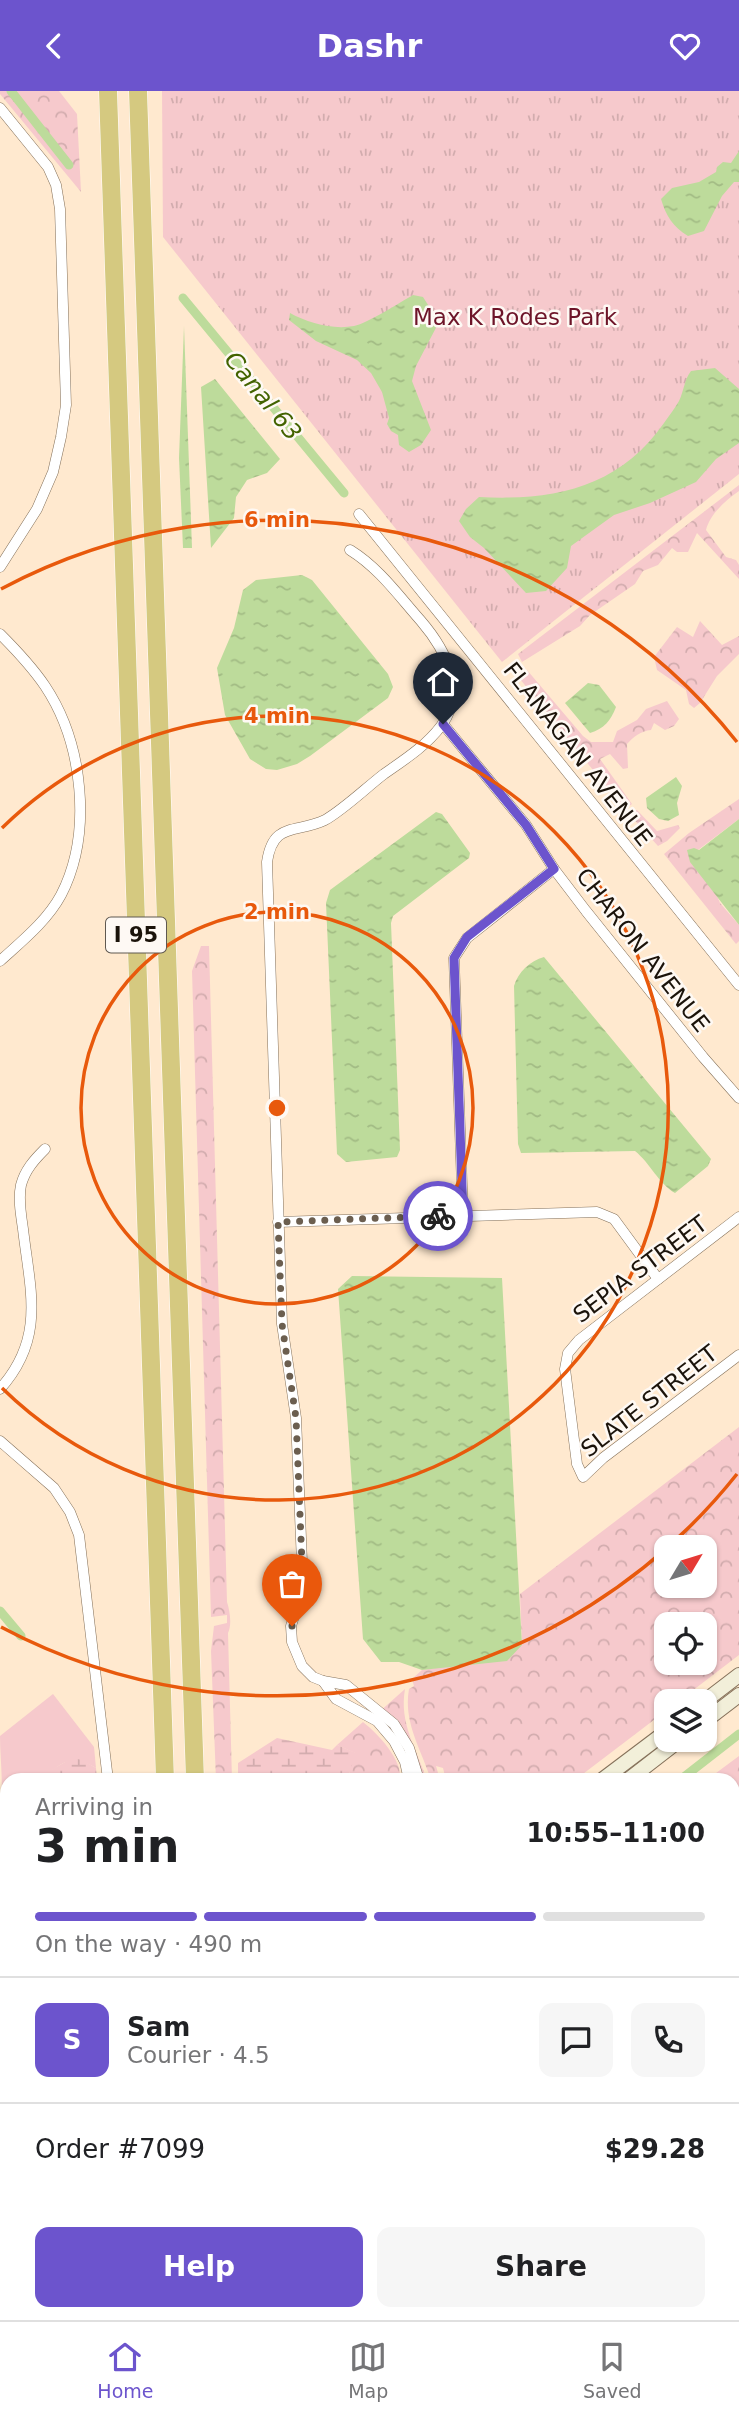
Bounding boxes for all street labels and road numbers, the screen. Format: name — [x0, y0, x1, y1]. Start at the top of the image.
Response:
street label: FLANAGAN AVENUE — [498, 657, 658, 851]
street label: CHARON AVENUE — [571, 863, 715, 1037]
road number: I 95 — [106, 917, 166, 953]
street label: SEPIA STREET — [568, 1210, 713, 1328]
street label: SLATE STREET — [576, 1339, 723, 1462]

